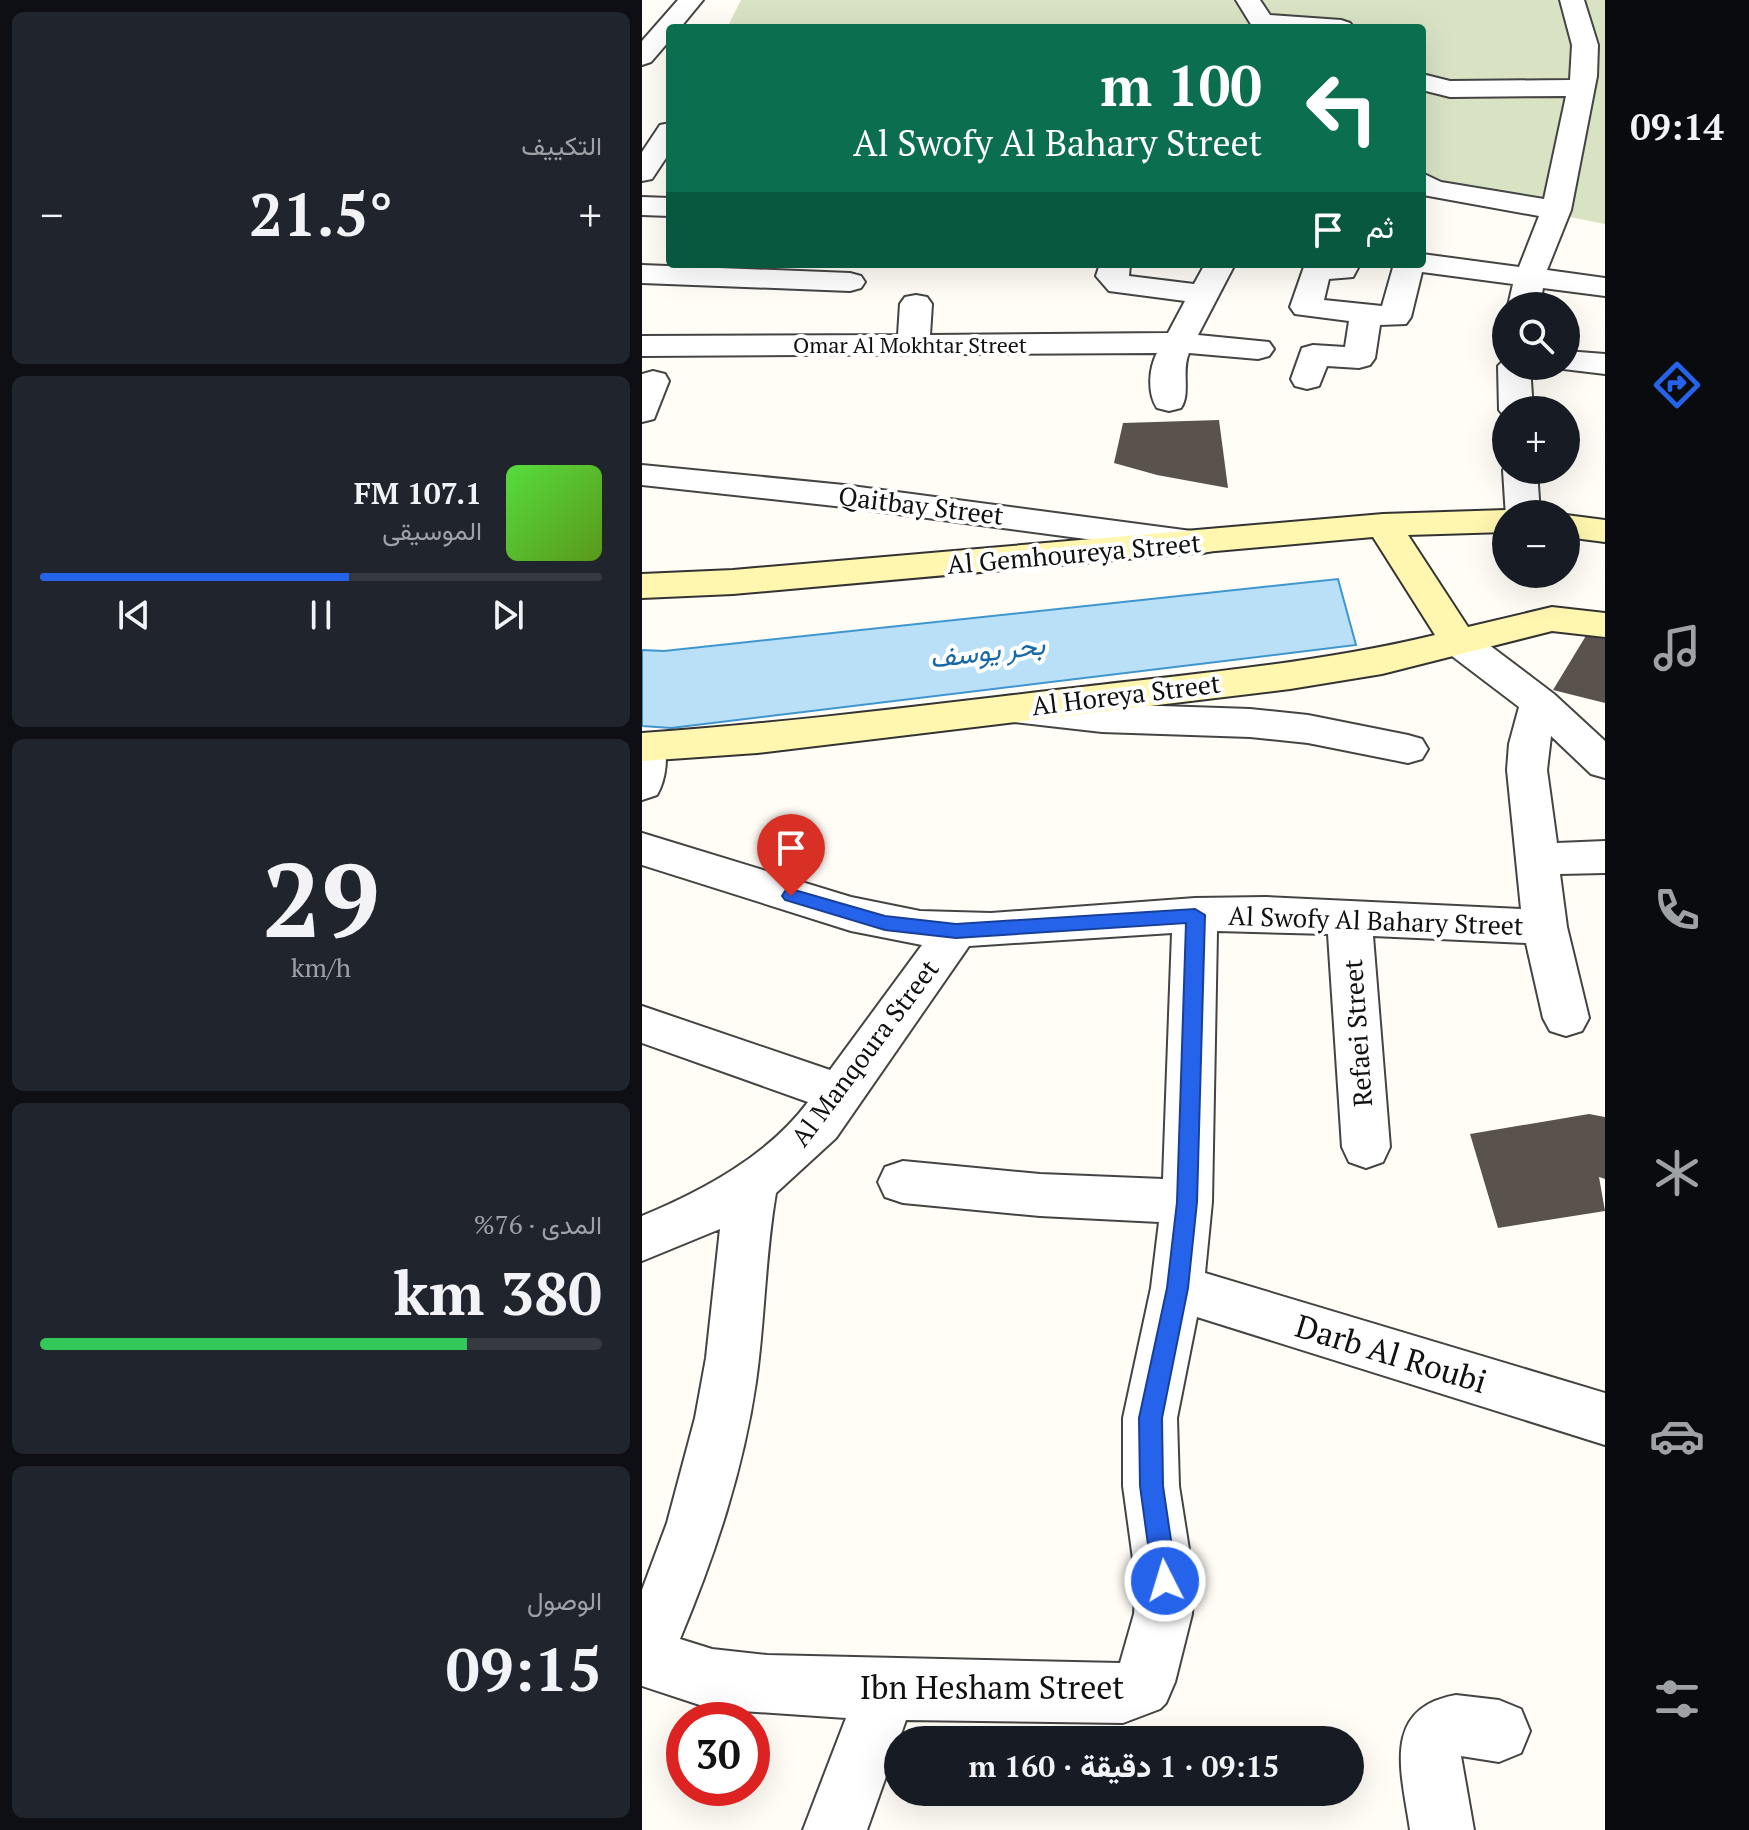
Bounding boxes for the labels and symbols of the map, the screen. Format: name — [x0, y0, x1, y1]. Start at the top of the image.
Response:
street label: Omar Al Mokhtar Street — [793, 330, 1027, 359]
street label: Qaitbay Street — [837, 478, 1006, 532]
street label: Al Gemhoureya Street — [946, 525, 1202, 581]
water label: بحر يوسف — [927, 625, 1047, 676]
street label: Al Horeya Street — [1030, 666, 1222, 722]
pin — [757, 814, 825, 896]
street label: Al Swofy Al Bahary Street — [1228, 898, 1525, 942]
street label: Al Manqoura Street — [783, 952, 946, 1153]
street label: Refaei Street — [1335, 958, 1379, 1108]
street label: Darb Al Roubi — [1291, 1304, 1492, 1402]
position arrow — [1123, 1539, 1207, 1623]
street label: Ibn Hesham Street — [860, 1666, 1124, 1708]
speed limit sign: 30 — [666, 1702, 770, 1806]

